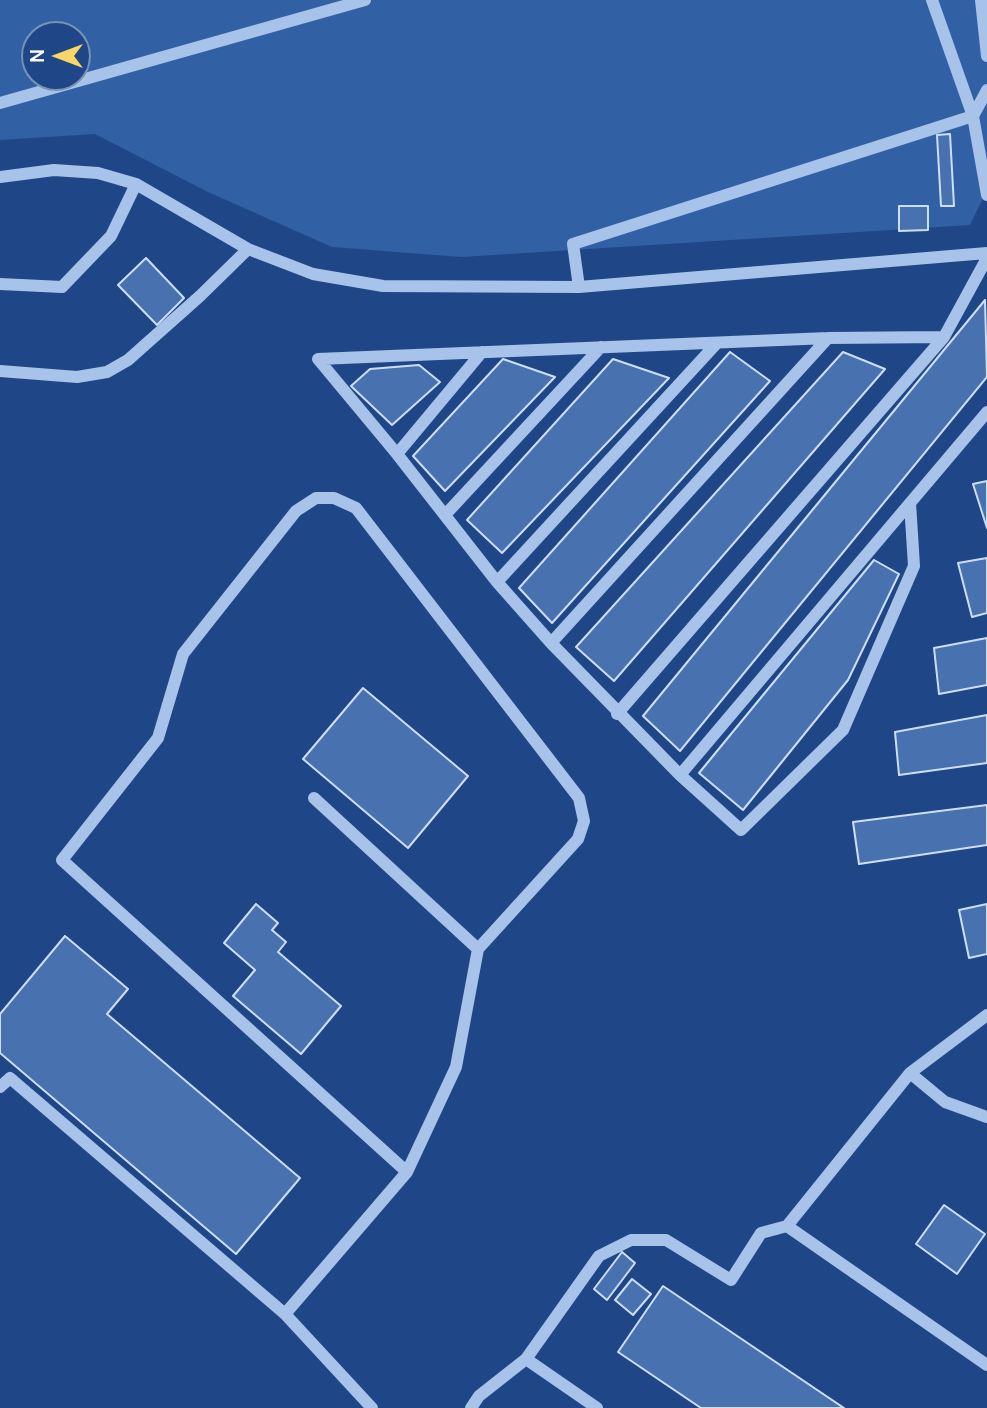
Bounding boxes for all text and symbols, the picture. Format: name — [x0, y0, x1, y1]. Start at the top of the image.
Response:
north arrow — [21, 21, 91, 91]
text: N — [24, 49, 50, 63]

